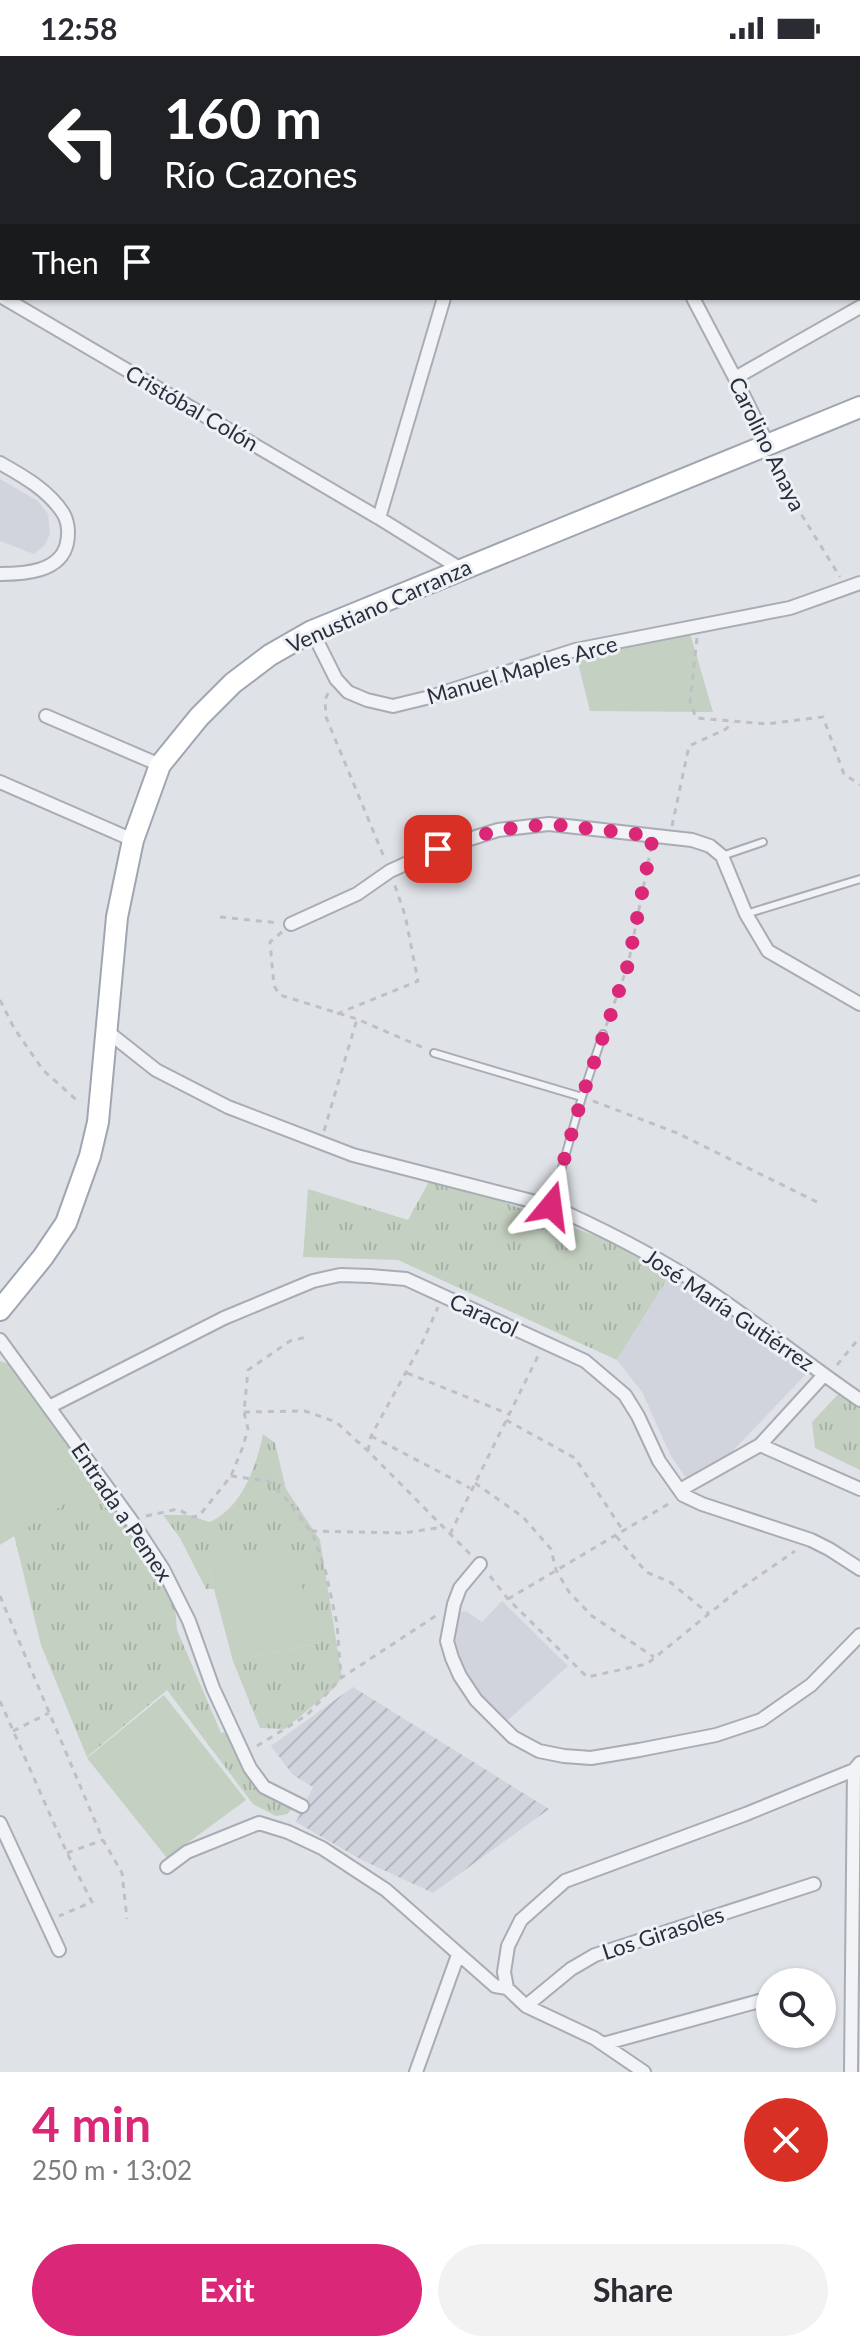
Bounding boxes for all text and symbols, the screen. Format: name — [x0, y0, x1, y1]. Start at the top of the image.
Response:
text: 12:58 — [40, 10, 117, 46]
text: 160 m — [164, 84, 322, 151]
icon: left — [32, 88, 136, 192]
text: Río Cazones — [164, 152, 358, 196]
icon: arrive — [115, 240, 159, 284]
text: Then — [32, 244, 99, 280]
street label: Cristóbal Colón — [121, 359, 263, 456]
street label: Carolino Anaya — [723, 372, 812, 515]
street label: Venustiano Carranza — [282, 553, 475, 658]
street label: Manuel Maples Arce — [423, 629, 620, 710]
pin — [404, 815, 472, 883]
icon: arrive — [416, 827, 460, 871]
position arrow — [509, 1164, 593, 1248]
street label: José María Gutiérrez — [639, 1243, 820, 1377]
street label: Caracol — [446, 1287, 523, 1342]
street label: Entrada a Pemex — [66, 1437, 179, 1586]
street label: Los Girasoles — [599, 1900, 727, 1965]
map controls — [756, 1968, 836, 2048]
button: search — [756, 1968, 836, 2048]
text: 4 min — [32, 2095, 151, 2152]
button: close — [744, 2098, 828, 2182]
text: 250 m · 13:02 — [32, 2154, 192, 2186]
button: Exit — [32, 2244, 422, 2336]
button: Share — [438, 2244, 828, 2336]

